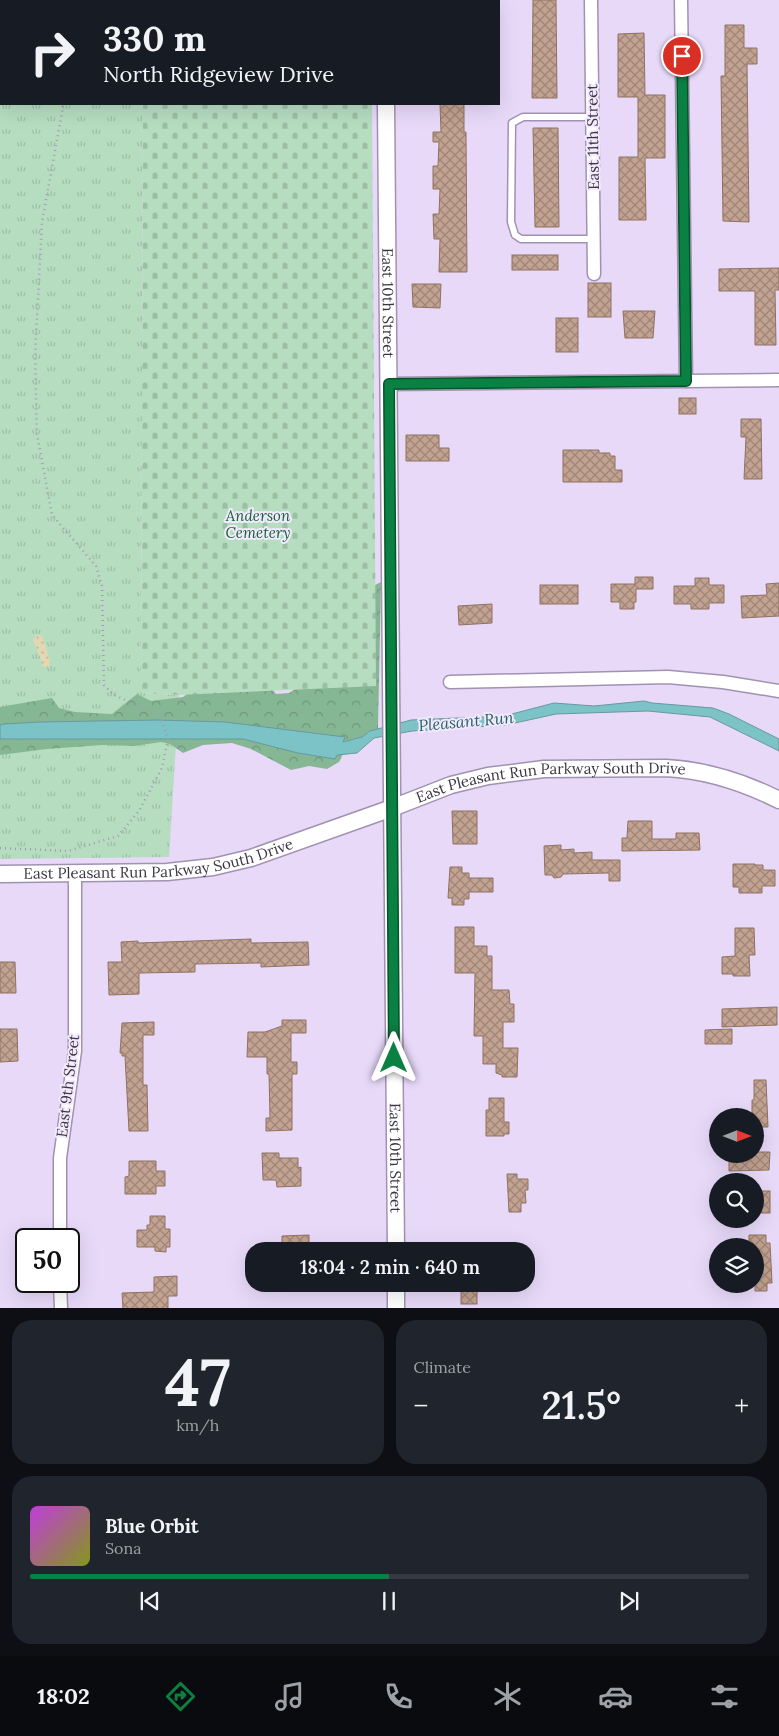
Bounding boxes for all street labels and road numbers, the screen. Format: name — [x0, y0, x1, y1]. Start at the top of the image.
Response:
street label: East 11th Street — [582, 84, 603, 190]
street label: East 10th Street — [378, 248, 398, 358]
street label: East Pleasant Run Parkway South Drive — [413, 758, 687, 807]
street label: East Pleasant Run Parkway South Drive — [23, 834, 296, 883]
street label: East 9th Street — [52, 1033, 83, 1139]
street label: East 10th Street — [386, 1103, 406, 1213]

